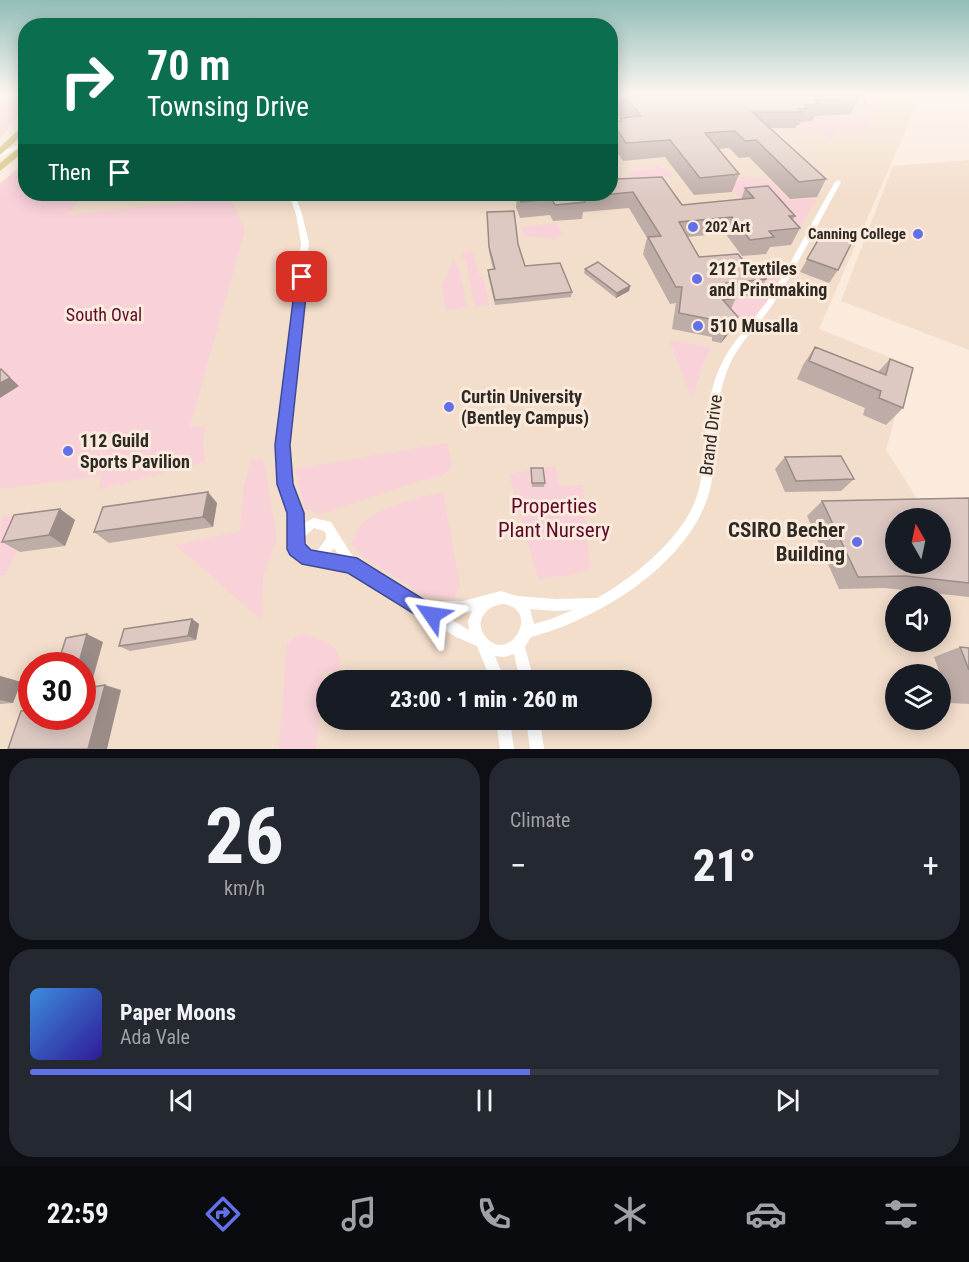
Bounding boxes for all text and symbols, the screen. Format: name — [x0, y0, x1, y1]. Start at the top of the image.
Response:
text: 70 m — [147, 41, 230, 90]
icon: right — [48, 42, 126, 120]
text: Townsing Drive — [147, 91, 309, 123]
icon: arrive — [103, 156, 136, 189]
text: Then — [48, 160, 91, 185]
place label: 202 Art — [705, 218, 750, 236]
marker: 202 Art — [686, 220, 700, 234]
place label: Canning College — [808, 225, 906, 243]
marker: Canning College — [911, 227, 925, 241]
pin — [276, 251, 327, 302]
place label: 212 Textiles and Printmaking — [709, 258, 827, 300]
icon: arrive — [285, 260, 318, 293]
marker: 212 Textiles and Printmaking — [690, 272, 704, 286]
park label: South Oval — [66, 304, 142, 325]
place label: 510 Musalla — [710, 315, 798, 336]
marker: 510 Musalla — [691, 319, 705, 333]
place label: Curtin University (Bentley Campus) — [461, 386, 589, 429]
street label: Brand Drive — [695, 393, 726, 477]
marker: Curtin University (Bentley Campus) — [442, 400, 456, 414]
place label: 112 Guild Sports Pavilion — [80, 430, 190, 472]
marker: 112 Guild Sports Pavilion — [61, 444, 75, 458]
park label: Properties Plant Nursery — [498, 494, 610, 542]
north arrow — [885, 508, 951, 574]
map controls — [885, 508, 951, 730]
place label: CSIRO Becher Building — [728, 518, 845, 566]
marker: CSIRO Becher Building — [850, 535, 864, 549]
position arrow — [400, 583, 464, 647]
button: sound — [885, 586, 951, 652]
speed limit sign: 30 — [18, 652, 96, 730]
button: layers — [885, 664, 951, 730]
text: 23:00 · 1 min · 260 m — [390, 687, 578, 712]
text: 26 — [205, 791, 284, 882]
text: Climate — [510, 808, 570, 832]
text: 21° — [693, 839, 756, 892]
text: − — [510, 846, 527, 885]
text: + — [923, 846, 939, 885]
text: km/h — [224, 876, 265, 900]
text: Paper Moons — [120, 1000, 236, 1025]
text: Ada Vale — [120, 1025, 190, 1049]
icon: previous — [165, 1084, 198, 1117]
icon: pause — [468, 1084, 501, 1117]
icon: next — [771, 1084, 804, 1117]
icon: directions — [202, 1193, 244, 1235]
icon: music — [338, 1193, 380, 1235]
icon: phone — [473, 1193, 515, 1235]
icon: climate — [609, 1193, 651, 1235]
icon: car — [745, 1193, 787, 1235]
icon: filters — [880, 1193, 922, 1235]
text: 22:59 — [47, 1198, 109, 1230]

